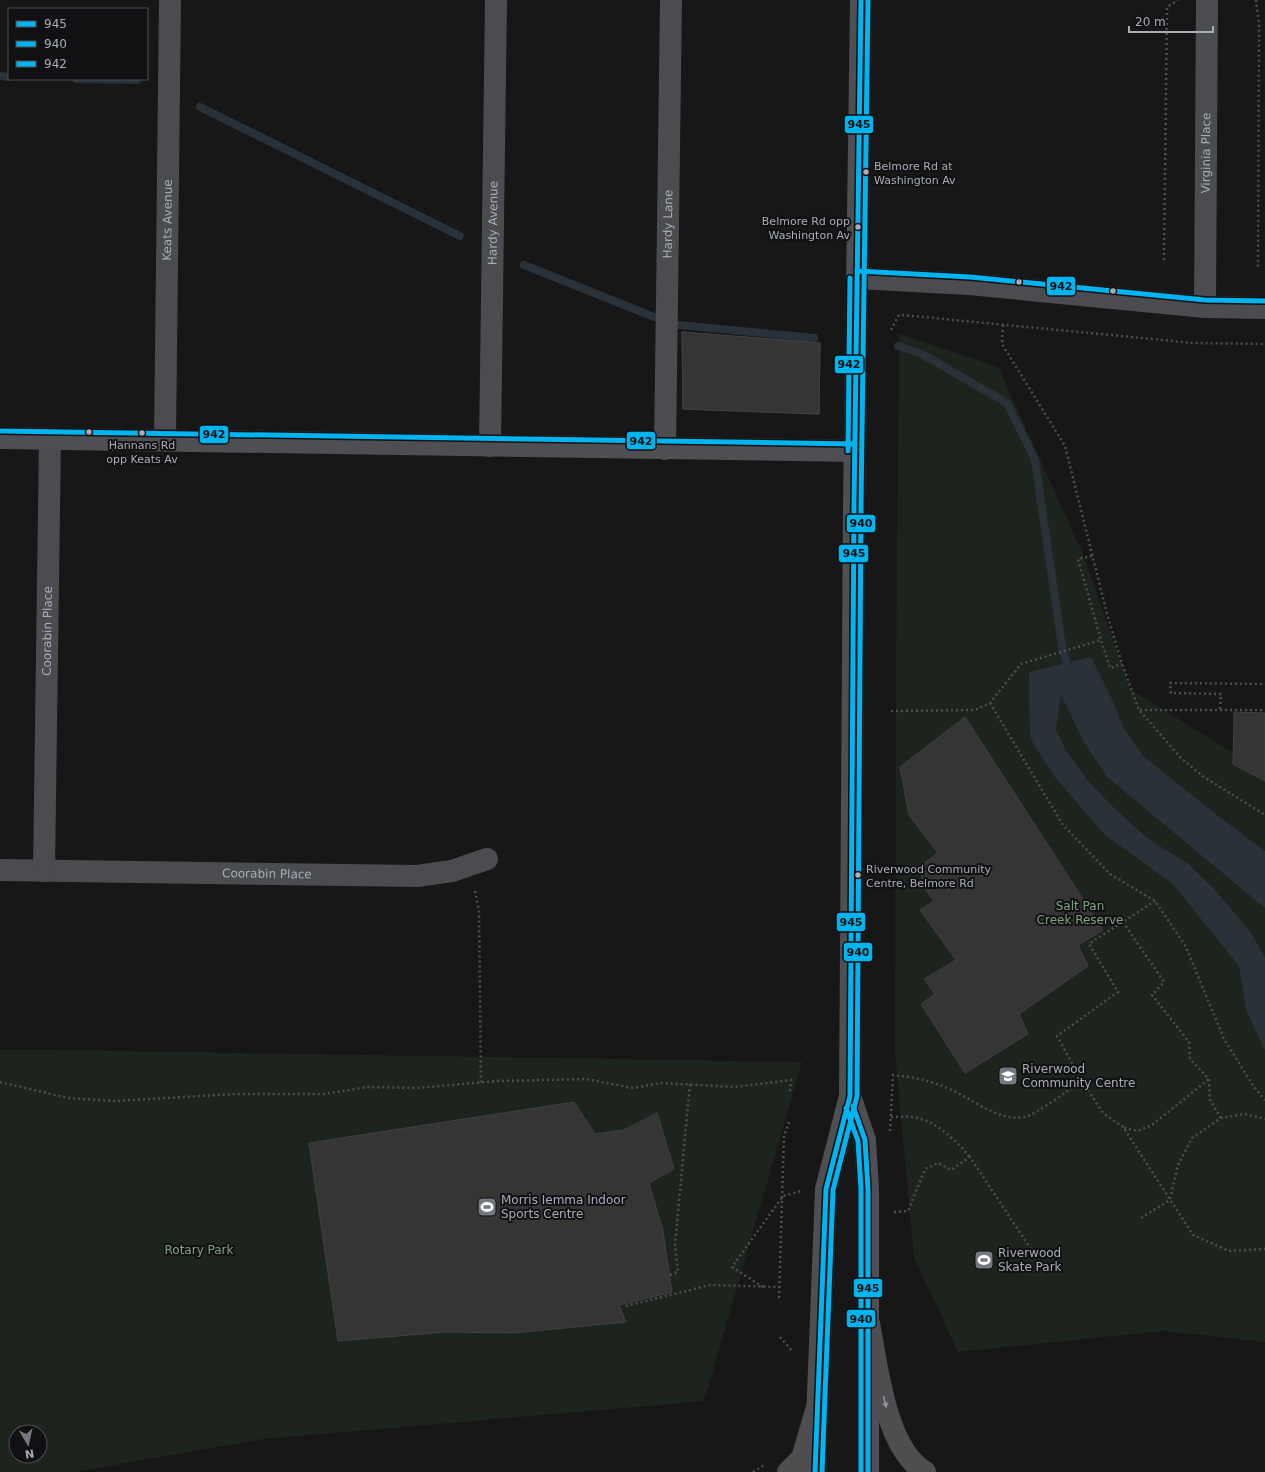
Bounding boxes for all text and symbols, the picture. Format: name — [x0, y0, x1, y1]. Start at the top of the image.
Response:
legend — [8, 8, 148, 80]
scale bar — [1129, 8, 1213, 34]
text: 20 m — [1135, 15, 1166, 29]
text: 945 — [44, 17, 67, 31]
text: 940 — [44, 37, 67, 51]
text: 942 — [44, 57, 67, 71]
street label: Virginia Place — [1199, 112, 1213, 194]
line badge: 945 — [844, 115, 874, 134]
text: 945 — [848, 118, 870, 131]
place label: Belmore Rd at Washington Av — [874, 160, 956, 187]
marker: Belmore Rd at Washington Av — [861, 167, 871, 177]
street label: Keats Avenue — [160, 179, 175, 261]
street label: Hardy Avenue — [485, 181, 501, 265]
street label: Hardy Lane — [661, 190, 675, 258]
place label: Belmore Rd opp Washington Av — [762, 215, 850, 242]
marker: Belmore Rd opp Washington Av — [853, 222, 863, 232]
line badge: 942 — [1046, 276, 1076, 296]
unlabelled marker — [1014, 277, 1024, 287]
text: 942 — [1050, 280, 1072, 293]
unlabelled marker — [1108, 286, 1118, 296]
line badge: 942 — [834, 355, 864, 374]
text: 942 — [838, 358, 860, 371]
line badge: 942 — [199, 425, 229, 444]
unlabelled marker — [84, 427, 94, 437]
marker: Hannans Rd opp Keats Av — [137, 428, 147, 438]
text: 942 — [203, 428, 225, 441]
line badge: 942 — [626, 431, 656, 450]
text: 942 — [630, 435, 652, 448]
place label: Hannans Rd opp Keats Av — [106, 439, 178, 466]
line badge: 940 — [846, 514, 876, 533]
text: 940 — [850, 517, 873, 530]
line badge: 945 — [838, 544, 869, 563]
text: 945 — [843, 547, 865, 560]
street label: Coorabin Place — [40, 586, 55, 676]
place label: Riverwood Community Centre, Belmore Rd — [866, 863, 992, 890]
street label: Coorabin Place — [222, 866, 312, 881]
marker: Riverwood Community Centre, Belmore Rd — [853, 870, 863, 880]
park label: Salt Pan Creek Reserve — [1037, 899, 1123, 927]
line badge: 945 — [836, 912, 866, 932]
text: 945 — [840, 916, 862, 929]
line badge: 940 — [843, 942, 873, 962]
text: 940 — [847, 946, 870, 959]
place label: Riverwood Community Centre — [1022, 1062, 1135, 1090]
school or university icon: Riverwood Community Centre — [997, 1065, 1019, 1087]
place label: Morris Iemma Indoor Sports Centre — [501, 1193, 626, 1221]
sports icon: Morris Iemma Indoor Sports Centre — [476, 1196, 498, 1218]
park label: Rotary Park — [165, 1243, 234, 1257]
place label: Riverwood Skate Park — [998, 1246, 1062, 1274]
sports icon: Riverwood Skate Park — [973, 1249, 995, 1271]
line badge: 945 — [853, 1278, 883, 1298]
text: 945 — [857, 1282, 879, 1295]
line badge: 940 — [846, 1309, 876, 1328]
text: 940 — [850, 1313, 873, 1326]
one-way arrow — [882, 1396, 888, 1408]
north arrow — [8, 1424, 48, 1464]
text: N — [24, 1446, 35, 1461]

